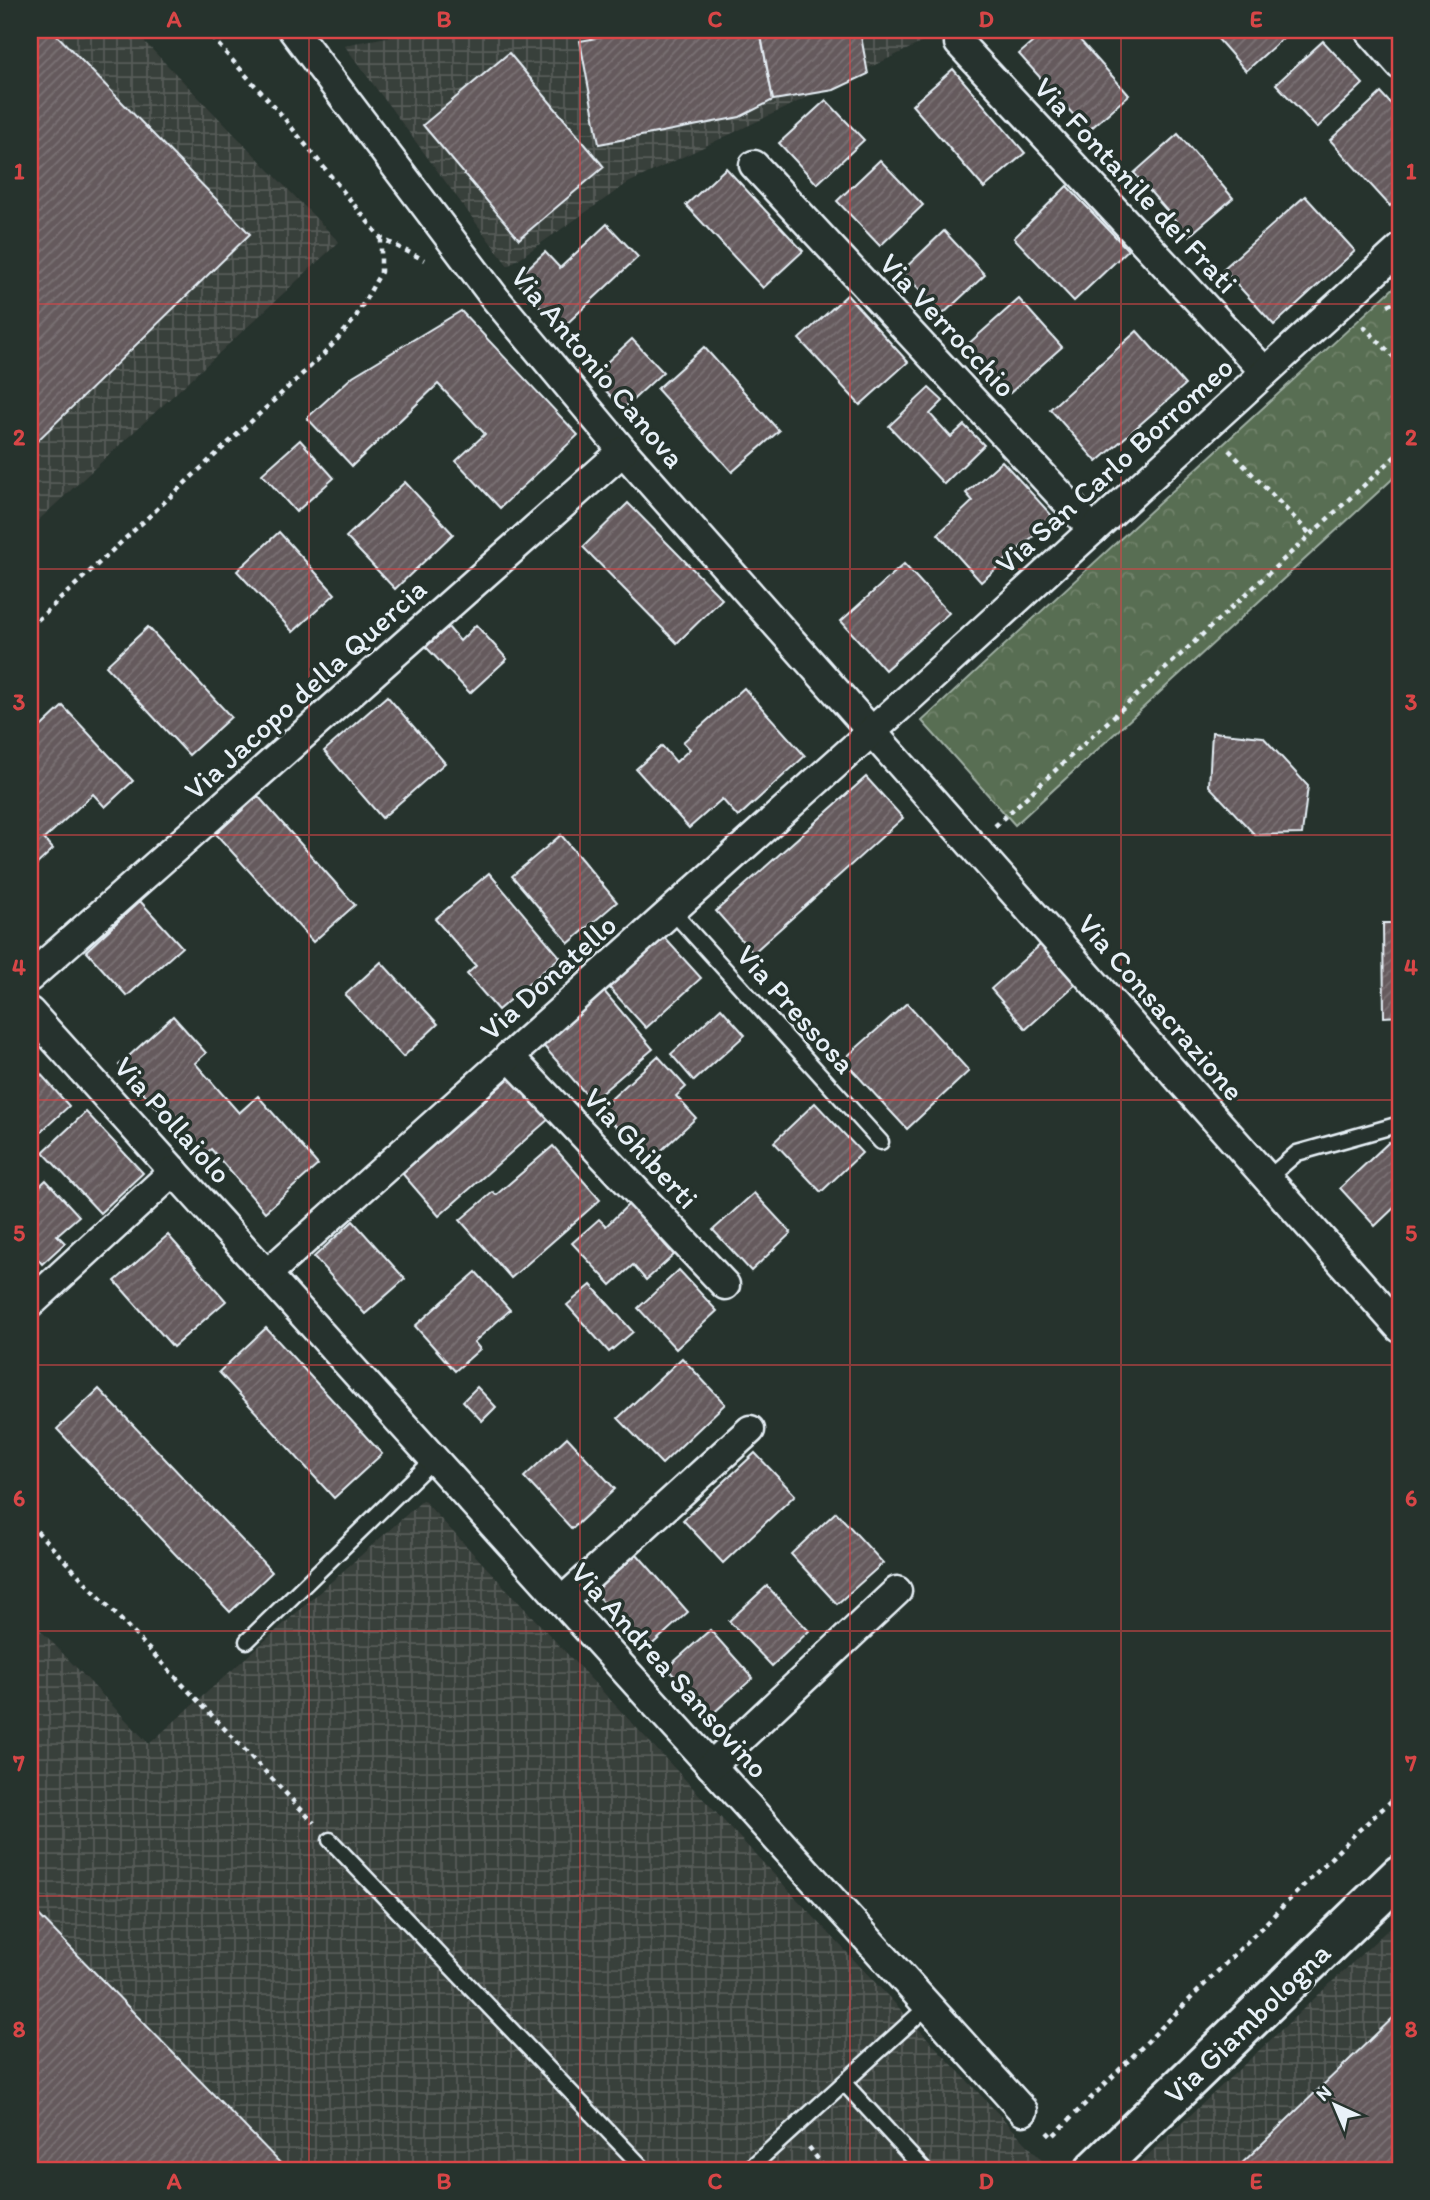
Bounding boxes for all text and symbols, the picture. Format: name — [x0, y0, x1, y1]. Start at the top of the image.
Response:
text: A — [166, 5, 182, 33]
text: B — [437, 5, 452, 33]
text: C — [708, 5, 723, 33]
text: D — [978, 5, 994, 33]
text: E — [1250, 5, 1263, 33]
street label: Via Fontanile dei Frati — [1026, 69, 1246, 301]
text: 1 — [14, 157, 25, 185]
text: 1 — [1406, 157, 1417, 185]
street label: Via Verrocchio — [872, 245, 1024, 405]
street label: Via Antonio Canova — [503, 259, 693, 476]
street label: Via San Carlo Borromeo — [987, 348, 1241, 582]
text: 2 — [13, 423, 26, 451]
text: 2 — [1405, 423, 1418, 451]
street label: Via Jacopo della Quercia — [176, 570, 434, 808]
text: 3 — [13, 688, 26, 716]
text: 3 — [1405, 688, 1418, 716]
street label: Via Donatello — [472, 906, 624, 1048]
street label: Via Consacrazione — [1070, 906, 1252, 1108]
street label: Via Pressosa — [728, 937, 864, 1081]
text: 4 — [12, 953, 26, 981]
text: 4 — [1404, 953, 1418, 981]
street label: Via Pollaiolo — [106, 1049, 240, 1191]
street label: Via Ghiberti — [576, 1080, 706, 1216]
text: 5 — [13, 1219, 25, 1247]
text: 5 — [1405, 1219, 1417, 1247]
text: 6 — [13, 1484, 25, 1512]
text: 6 — [1405, 1484, 1417, 1512]
street label: Via Andrea Sansovino — [563, 1554, 777, 1786]
text: 7 — [12, 1749, 25, 1777]
text: 7 — [1404, 1749, 1417, 1777]
street label: Via Giambologna — [1156, 1934, 1338, 2112]
text: 8 — [13, 2015, 26, 2043]
text: 8 — [1405, 2015, 1418, 2043]
north arrow — [1300, 2070, 1370, 2140]
text: N — [1311, 2080, 1336, 2106]
text: A — [166, 2167, 182, 2195]
text: B — [437, 2167, 452, 2195]
text: C — [708, 2167, 723, 2195]
text: D — [978, 2167, 994, 2195]
text: E — [1250, 2167, 1263, 2195]

